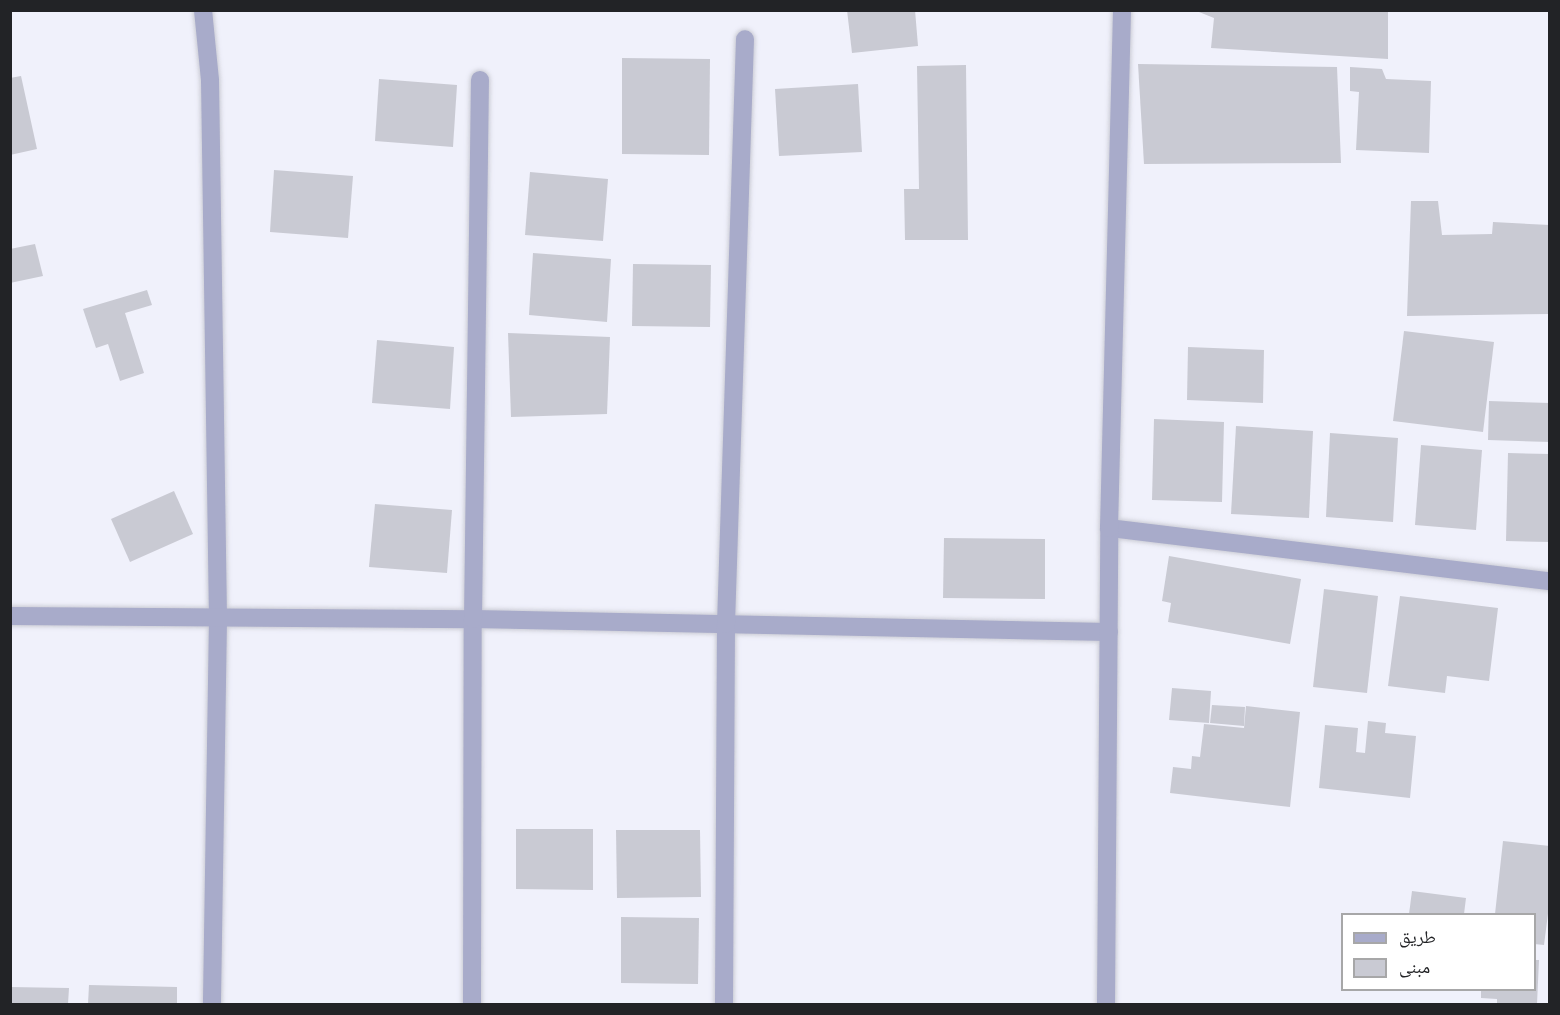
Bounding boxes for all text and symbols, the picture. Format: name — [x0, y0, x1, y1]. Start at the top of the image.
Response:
legend — [1341, 913, 1536, 991]
text: طريق — [1399, 924, 1436, 949]
text: مبنى — [1399, 954, 1430, 979]

